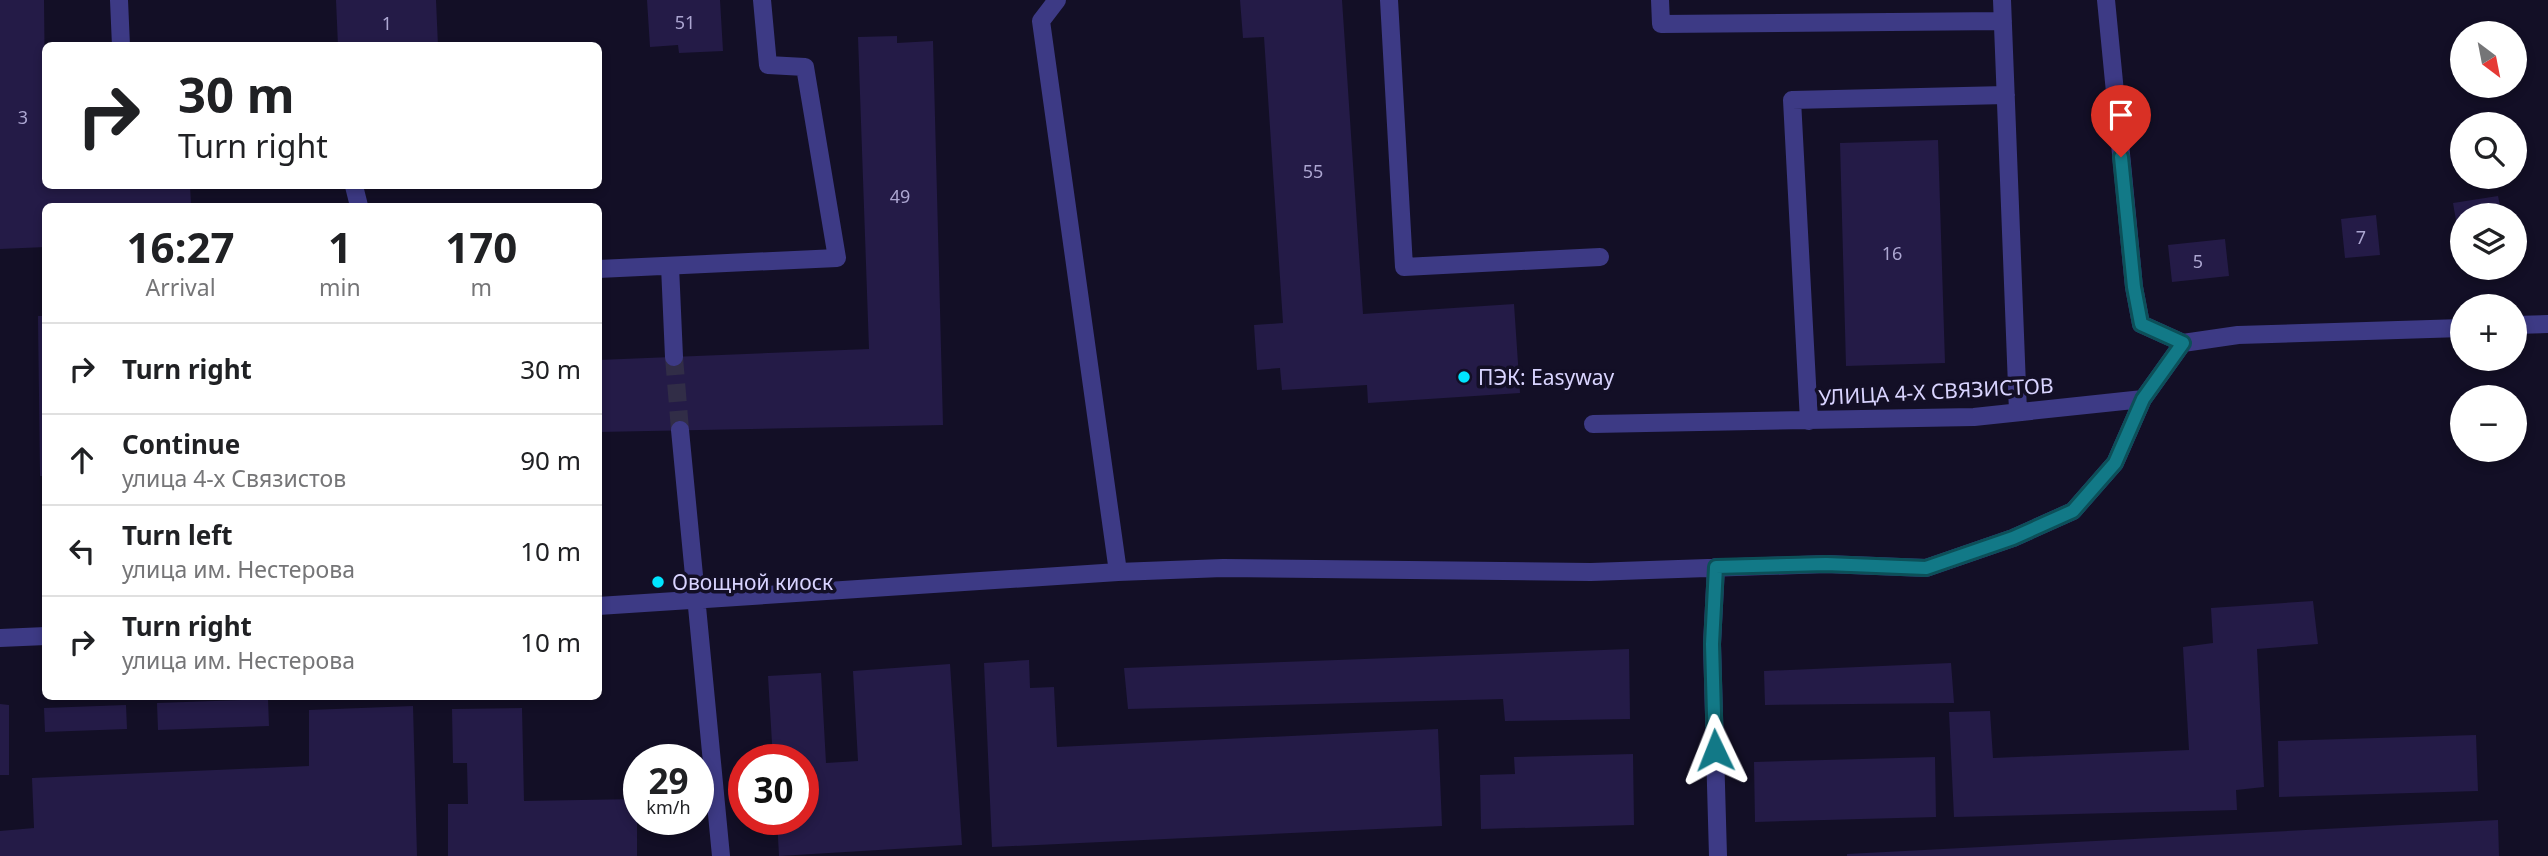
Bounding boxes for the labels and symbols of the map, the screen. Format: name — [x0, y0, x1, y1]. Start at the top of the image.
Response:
house number: 51 — [675, 10, 695, 34]
house number: 1 — [382, 11, 392, 35]
north arrow — [2450, 21, 2527, 98]
pin — [2091, 85, 2151, 157]
house number: 3 — [18, 105, 28, 129]
house number: 55 — [1303, 159, 1323, 183]
house number: 49 — [890, 184, 910, 208]
house number: 7 — [2356, 225, 2366, 249]
house number: 16 — [1882, 241, 1902, 265]
house number: 5 — [2193, 249, 2203, 273]
place label: ПЭК: Easyway — [1478, 363, 1614, 391]
marker: ПЭК: Easyway — [1456, 369, 1472, 385]
street label: УЛИЦА 4-Х СВЯЗИСТОВ — [1818, 371, 2054, 411]
place label: Овощной киоск — [672, 568, 833, 596]
marker: Овощной киоск — [650, 574, 666, 590]
position arrow — [1678, 713, 1752, 787]
speed limit sign: 30 — [728, 744, 819, 835]

